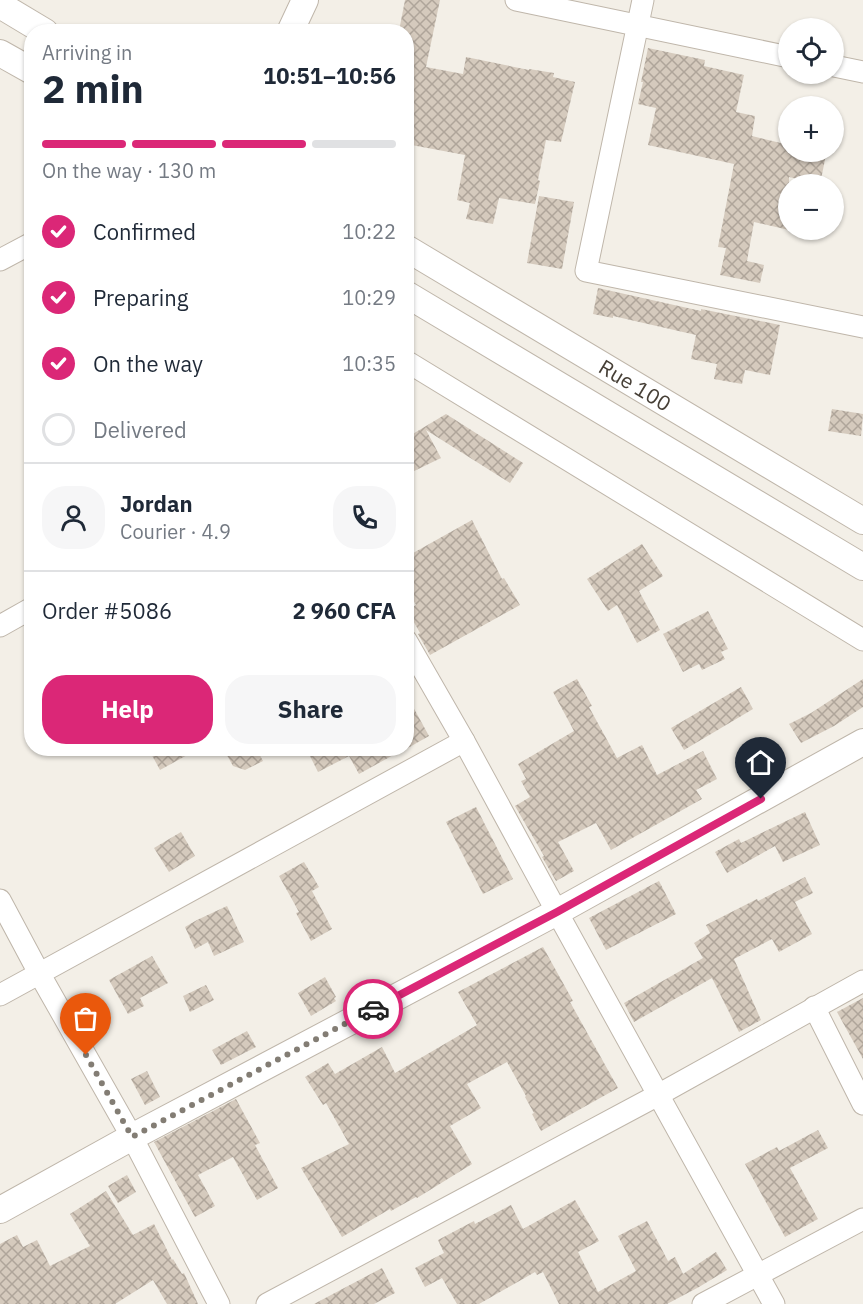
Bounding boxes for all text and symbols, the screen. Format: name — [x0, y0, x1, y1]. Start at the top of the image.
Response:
map controls — [778, 18, 844, 240]
button: locate — [778, 18, 844, 84]
text: Arriving in — [42, 39, 132, 66]
text: 10:51–10:56 — [263, 61, 396, 90]
text: 2 min — [42, 63, 144, 114]
button: + — [778, 96, 844, 162]
text: On the way · 130 m — [42, 157, 216, 184]
button: − — [778, 174, 844, 240]
icon: check — [42, 215, 75, 248]
text: Confirmed — [93, 217, 196, 246]
text: 10:22 — [342, 218, 396, 245]
icon: check — [42, 281, 75, 314]
text: Preparing — [93, 283, 188, 312]
text: 10:29 — [342, 284, 396, 311]
icon: check — [42, 347, 75, 380]
text: On the way — [93, 349, 203, 378]
text: 10:35 — [342, 350, 396, 377]
street label: Rue 100 — [594, 352, 677, 417]
text: Delivered — [93, 415, 187, 444]
button: person — [42, 486, 105, 549]
button: phone — [333, 486, 396, 549]
text: Jordan — [120, 489, 193, 518]
text: Courier · 4.9 — [120, 518, 231, 545]
text: Order #5086 — [42, 596, 172, 625]
text: 2 960 CFA — [292, 596, 396, 625]
button: Help — [42, 675, 213, 744]
button: Share — [225, 675, 396, 744]
pin — [735, 737, 786, 799]
icon: home — [744, 746, 777, 779]
courier — [343, 979, 403, 1039]
pin — [60, 993, 111, 1055]
icon: car — [357, 993, 390, 1026]
icon: bag — [69, 1002, 102, 1035]

